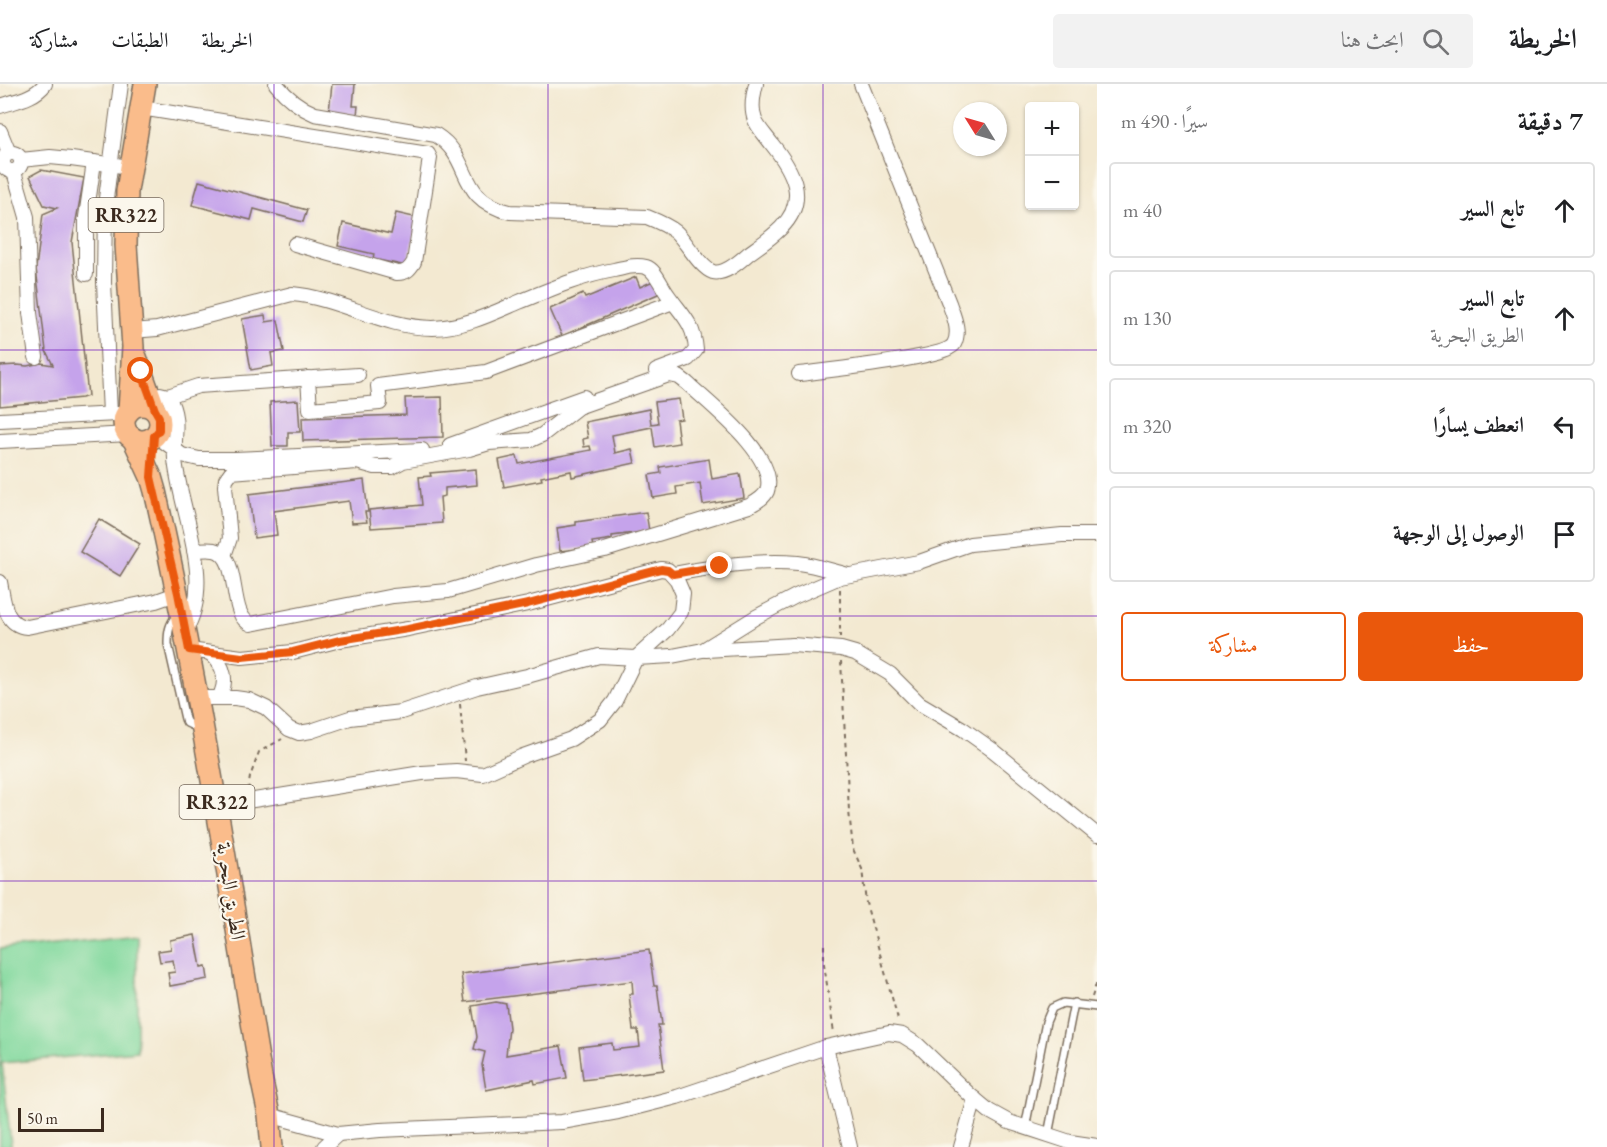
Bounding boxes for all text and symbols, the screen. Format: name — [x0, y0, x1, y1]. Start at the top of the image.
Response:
search box — [1053, 14, 1473, 68]
text: الخريطة — [1509, 20, 1577, 56]
text: ابحث هنا — [1341, 25, 1404, 54]
icon: search — [1419, 25, 1452, 58]
text: مشاركة — [30, 26, 78, 53]
text: الطبقات — [111, 26, 168, 53]
text: الخريطة — [201, 26, 253, 53]
north arrow — [953, 102, 1007, 156]
map controls — [1025, 102, 1079, 210]
button: + — [1025, 102, 1079, 156]
text: 7 دقيقة — [1518, 104, 1583, 138]
text: سيرًا · 490 m — [1121, 108, 1208, 134]
button: − — [1025, 156, 1079, 210]
text: تابع السير — [1461, 194, 1524, 223]
icon: ahead — [1548, 194, 1581, 227]
text: 40 m — [1123, 197, 1162, 223]
road number: RR322 — [88, 198, 164, 232]
text: تابع السير — [1461, 284, 1524, 313]
icon: ahead — [1548, 302, 1581, 335]
text: 130 m — [1123, 305, 1171, 331]
text: الطريق البحرية — [1430, 322, 1524, 348]
route start — [127, 357, 153, 383]
text: انعطف يسارًا — [1433, 410, 1524, 439]
icon: left — [1548, 410, 1581, 443]
text: 320 m — [1123, 413, 1171, 439]
text: الوصول إلى الوجهة — [1393, 518, 1524, 547]
icon: arrive — [1548, 518, 1581, 551]
route end — [706, 552, 732, 578]
button: مشاركة — [1121, 612, 1346, 681]
button: حفظ — [1358, 612, 1583, 681]
road number: RR322 — [180, 785, 254, 819]
street label: الطريق البحرية — [210, 840, 253, 942]
scale bar — [18, 1105, 104, 1132]
text: 50 m — [27, 1108, 58, 1129]

